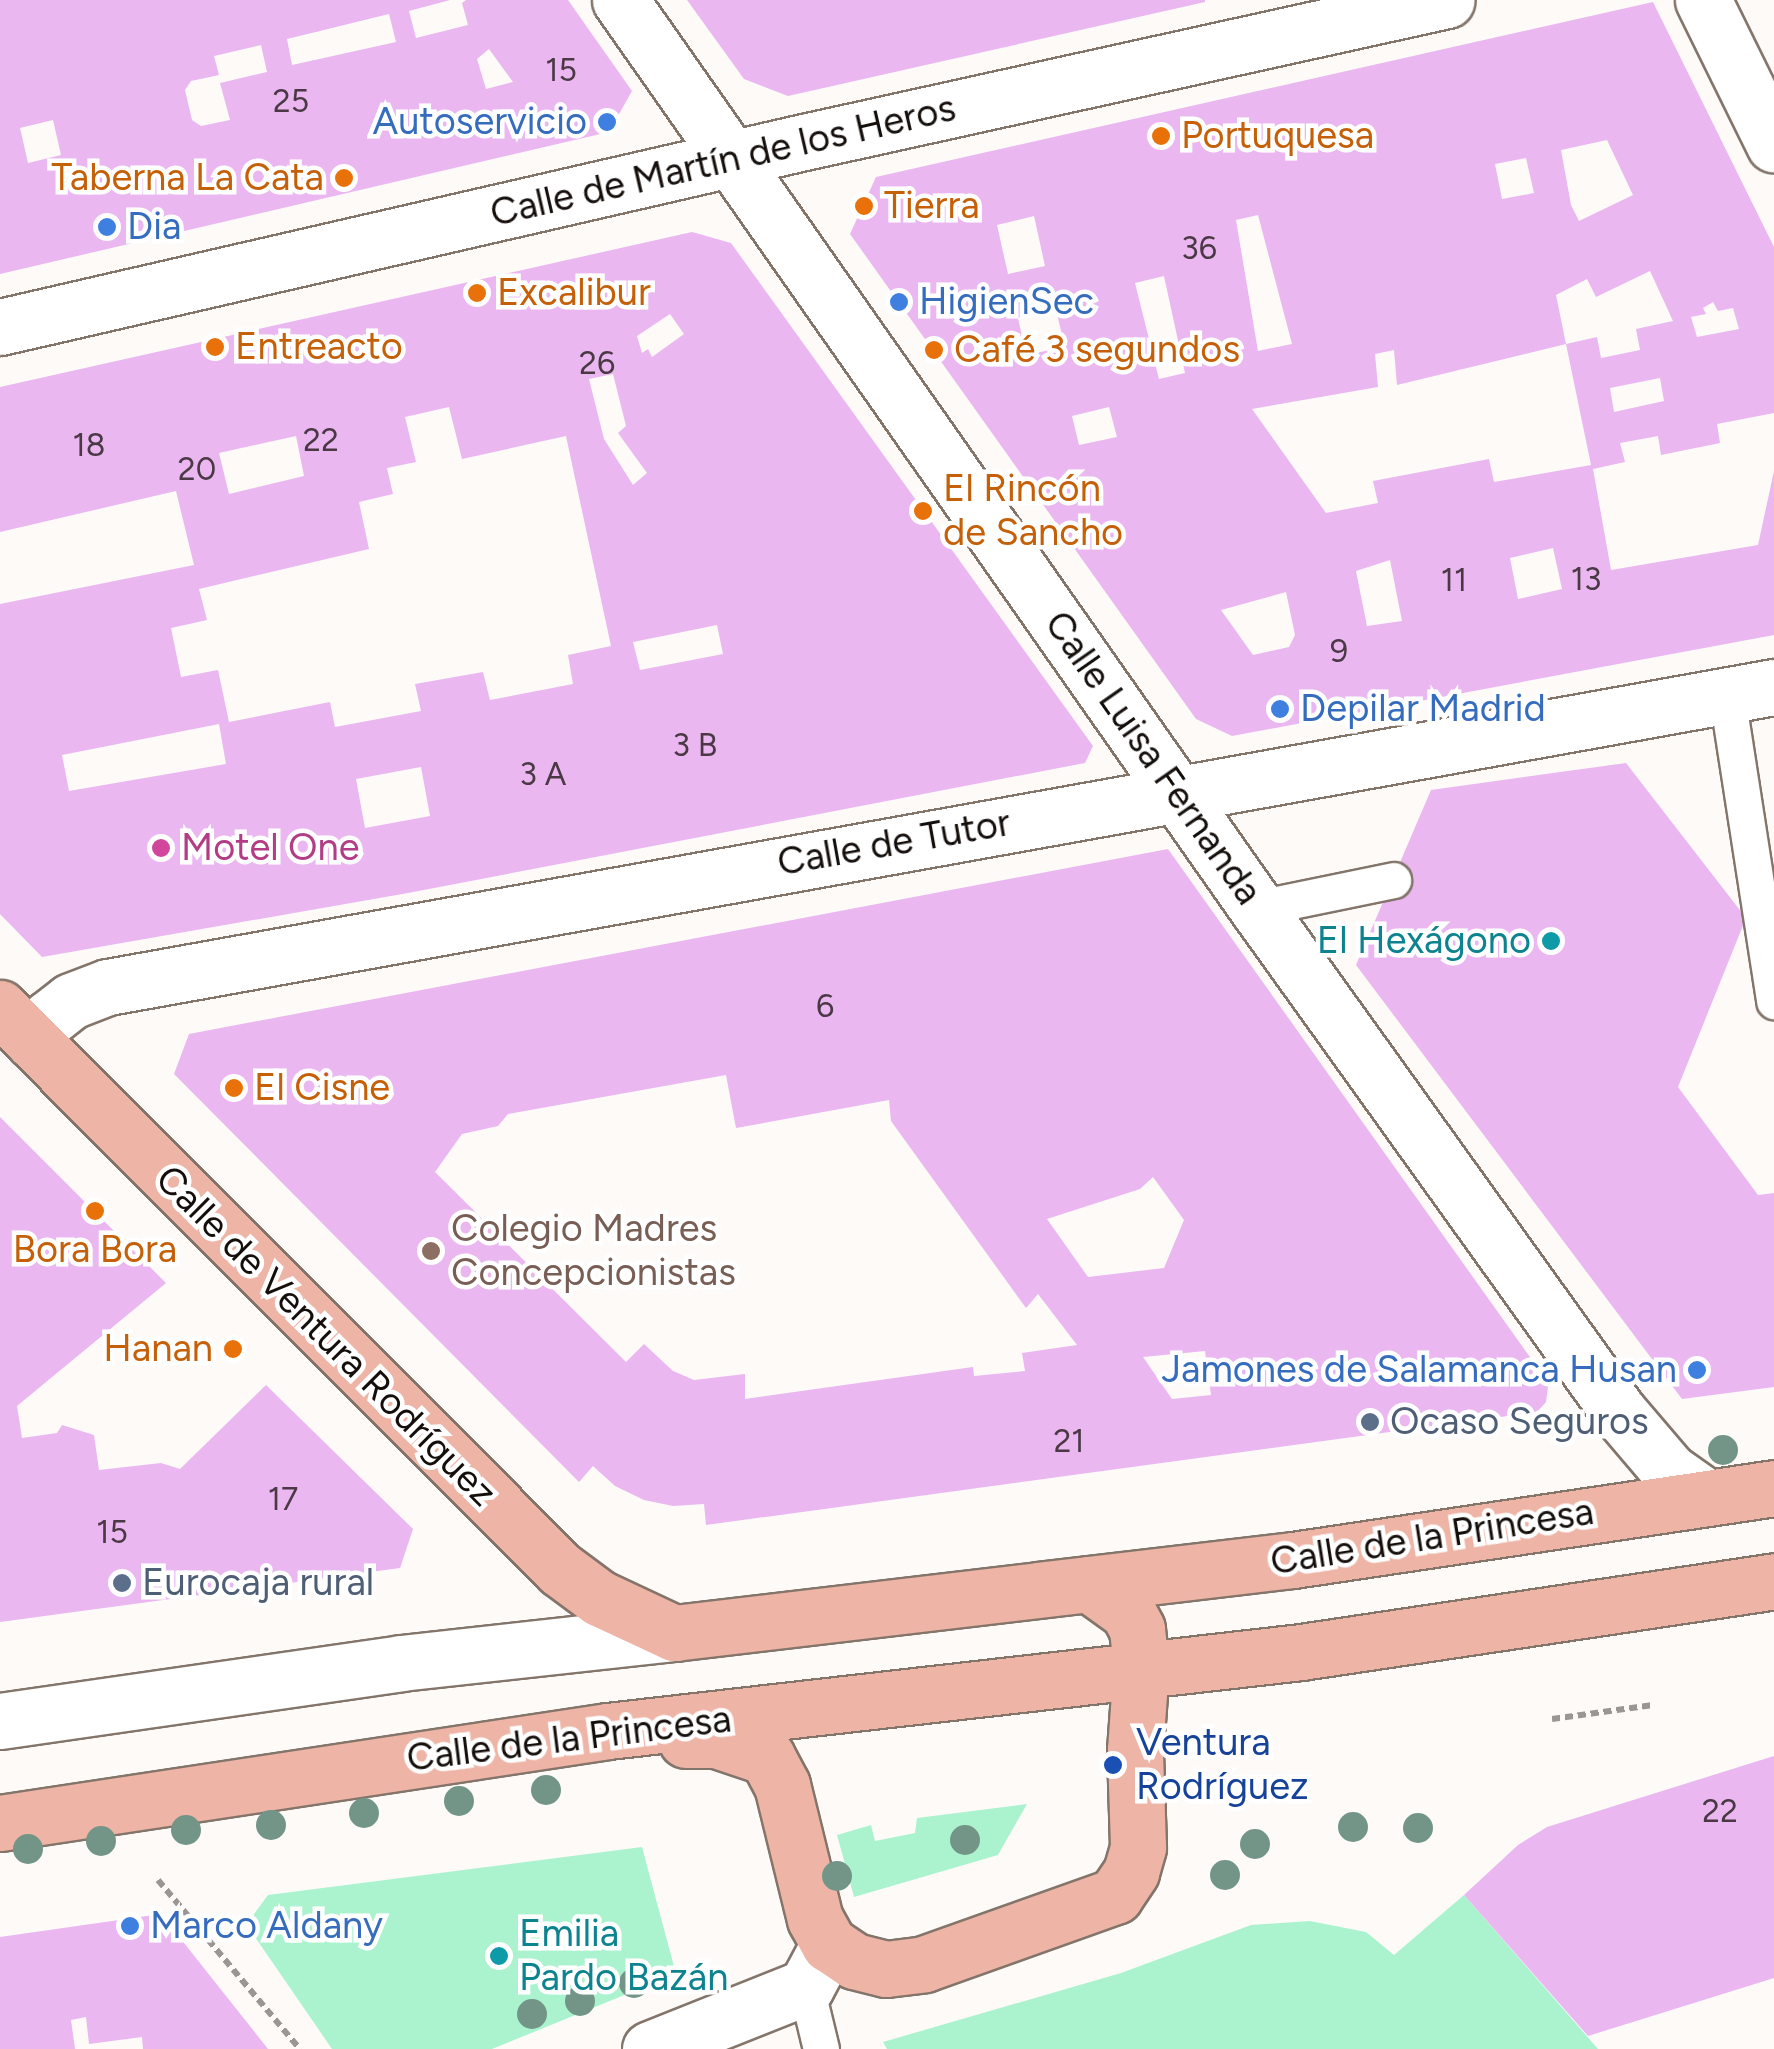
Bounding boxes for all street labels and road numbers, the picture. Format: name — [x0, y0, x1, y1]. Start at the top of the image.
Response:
street label: Calle de Martín de los Heros — [486, 85, 960, 237]
street label: Calle Luisa Fernanda — [1035, 603, 1271, 913]
street label: Calle de Tutor — [774, 800, 1014, 886]
street label: Calle de Ventura Rodríguez — [146, 1156, 506, 1516]
street label: Calle de la Princesa — [1267, 1489, 1597, 1585]
street label: Calle de la Princesa — [404, 1696, 734, 1782]

